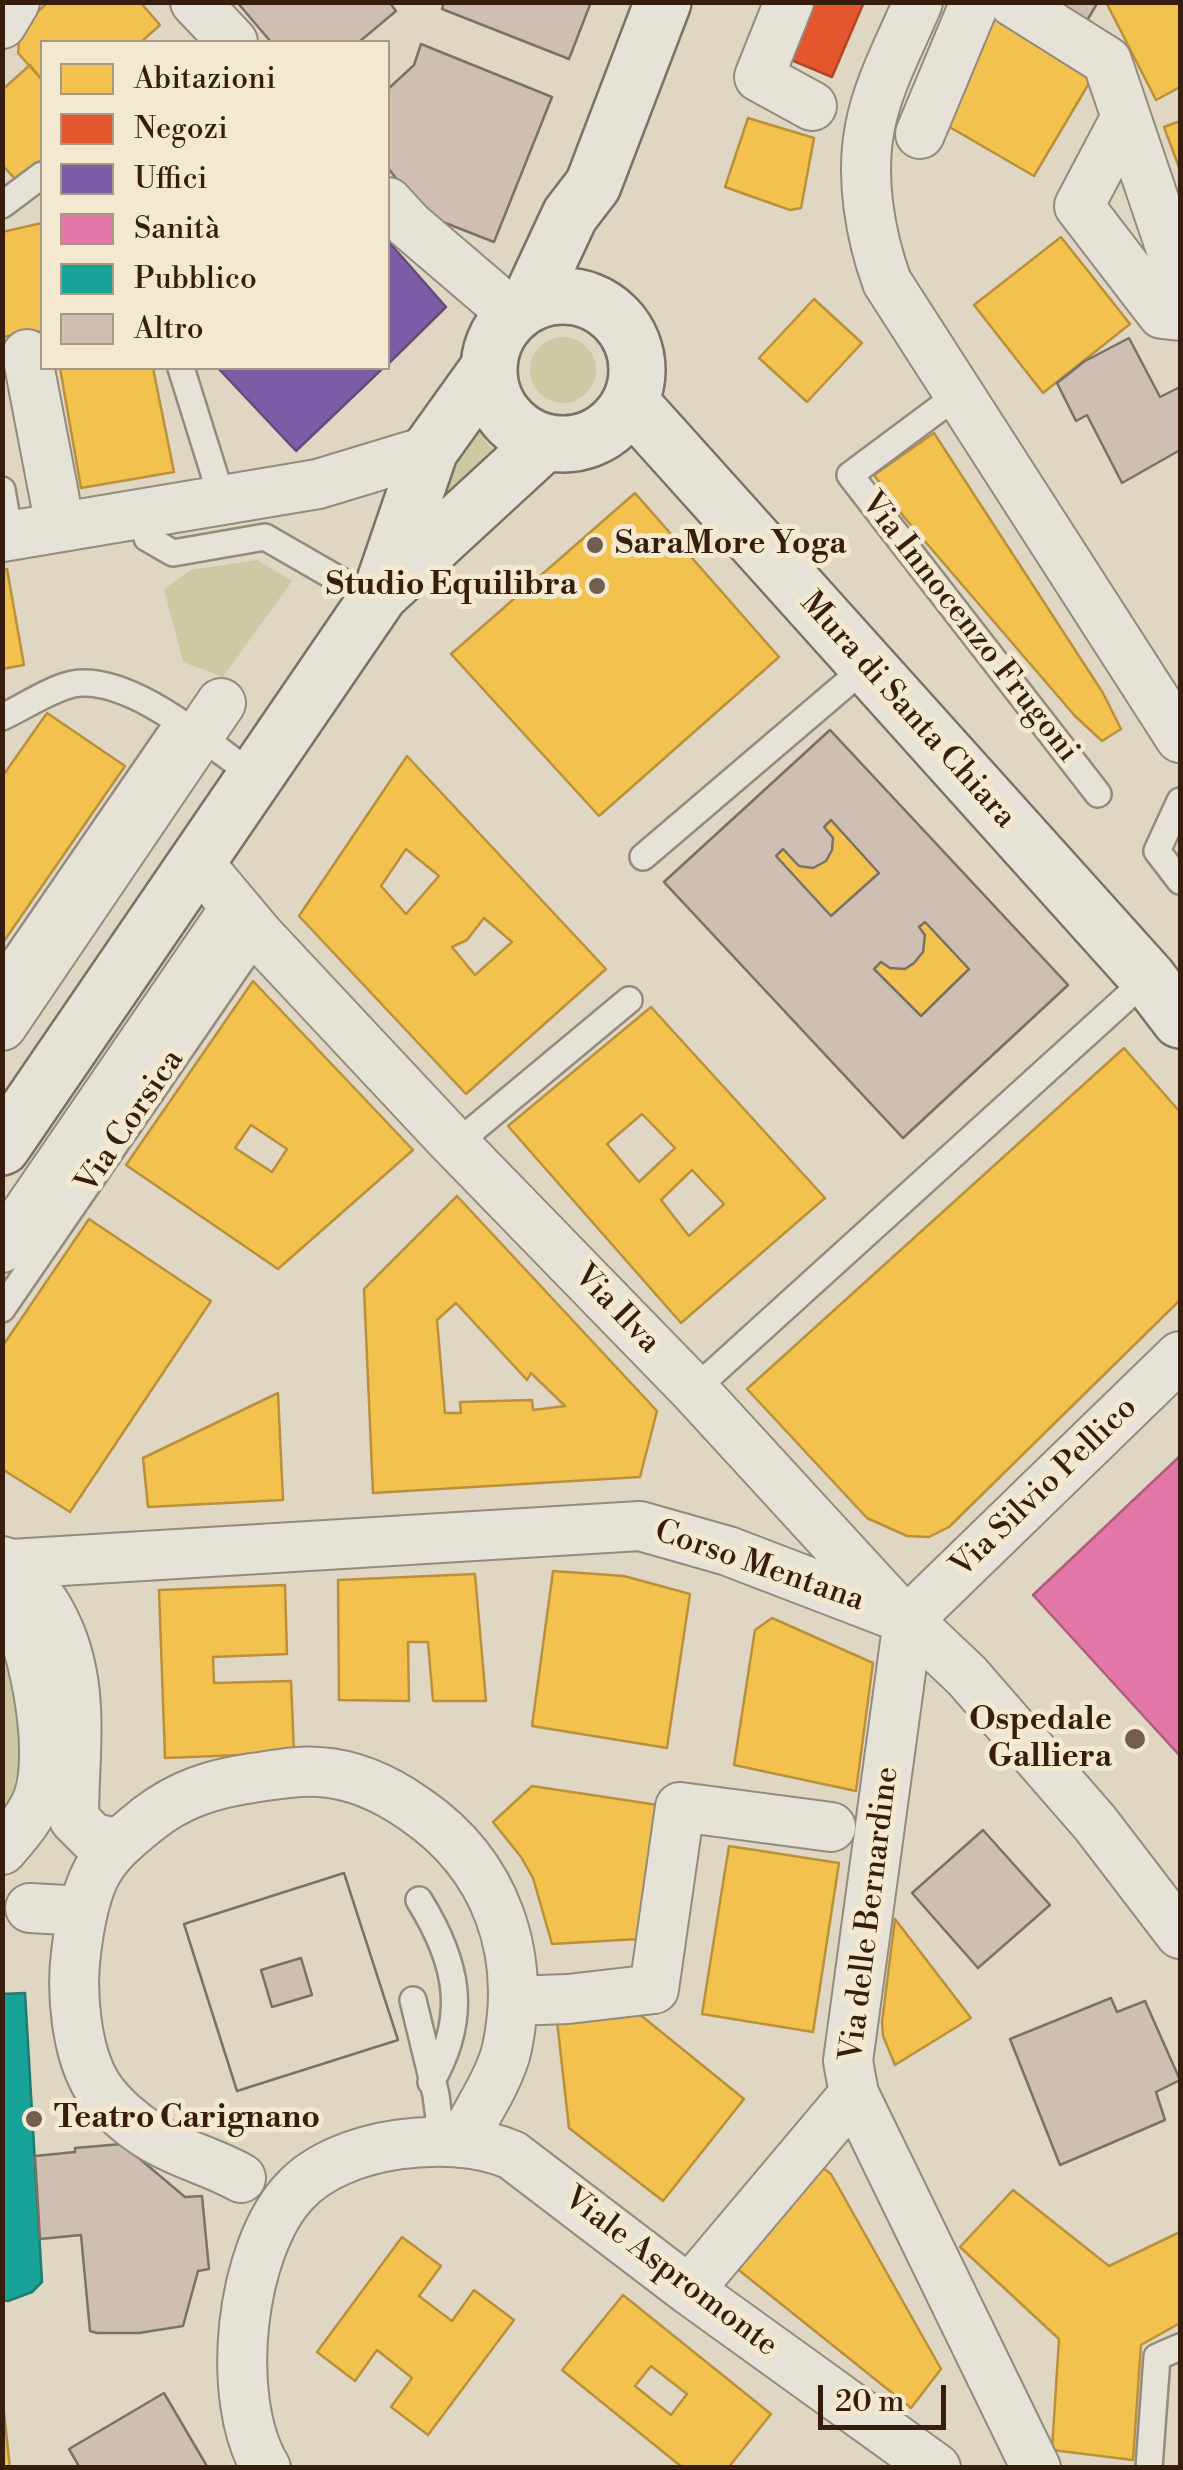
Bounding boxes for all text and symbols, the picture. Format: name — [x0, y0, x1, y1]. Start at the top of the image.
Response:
legend — [40, 40, 390, 370]
text: Abitazioni — [134, 60, 276, 98]
text: Negozi — [134, 110, 228, 148]
text: Uffici — [134, 160, 207, 198]
text: Sanità — [134, 210, 220, 248]
text: Pubblico — [134, 260, 257, 298]
text: Altro — [134, 310, 204, 348]
street label: Via Innocenzo Frugoni — [852, 485, 1086, 771]
place label: SaraMore Yoga — [615, 526, 846, 564]
marker: SaraMore Yoga — [584, 534, 606, 556]
place label: Studio Equilibra — [326, 567, 577, 605]
marker: Studio Equilibra — [586, 575, 608, 597]
street label: Mura di Santa Chiara — [791, 585, 1023, 837]
street label: Via Corsica — [69, 1043, 193, 1201]
street label: Via Ilva — [565, 1258, 667, 1362]
street label: Via Silvio Pellico — [944, 1390, 1146, 1586]
street label: Corso Mentana — [649, 1513, 869, 1621]
place label: Ospedale Galliera — [969, 1702, 1112, 1777]
marker: Ospedale Galliera — [1122, 1726, 1148, 1752]
street label: Via delle Bernardine — [834, 1765, 908, 2063]
place label: Teatro Carignano — [54, 2100, 320, 2138]
marker: Teatro Carignano — [23, 2108, 45, 2130]
street label: Viale Aspromonte — [555, 2180, 785, 2366]
scale bar — [823, 2365, 950, 2427]
text: 20 m — [835, 2383, 904, 2421]

